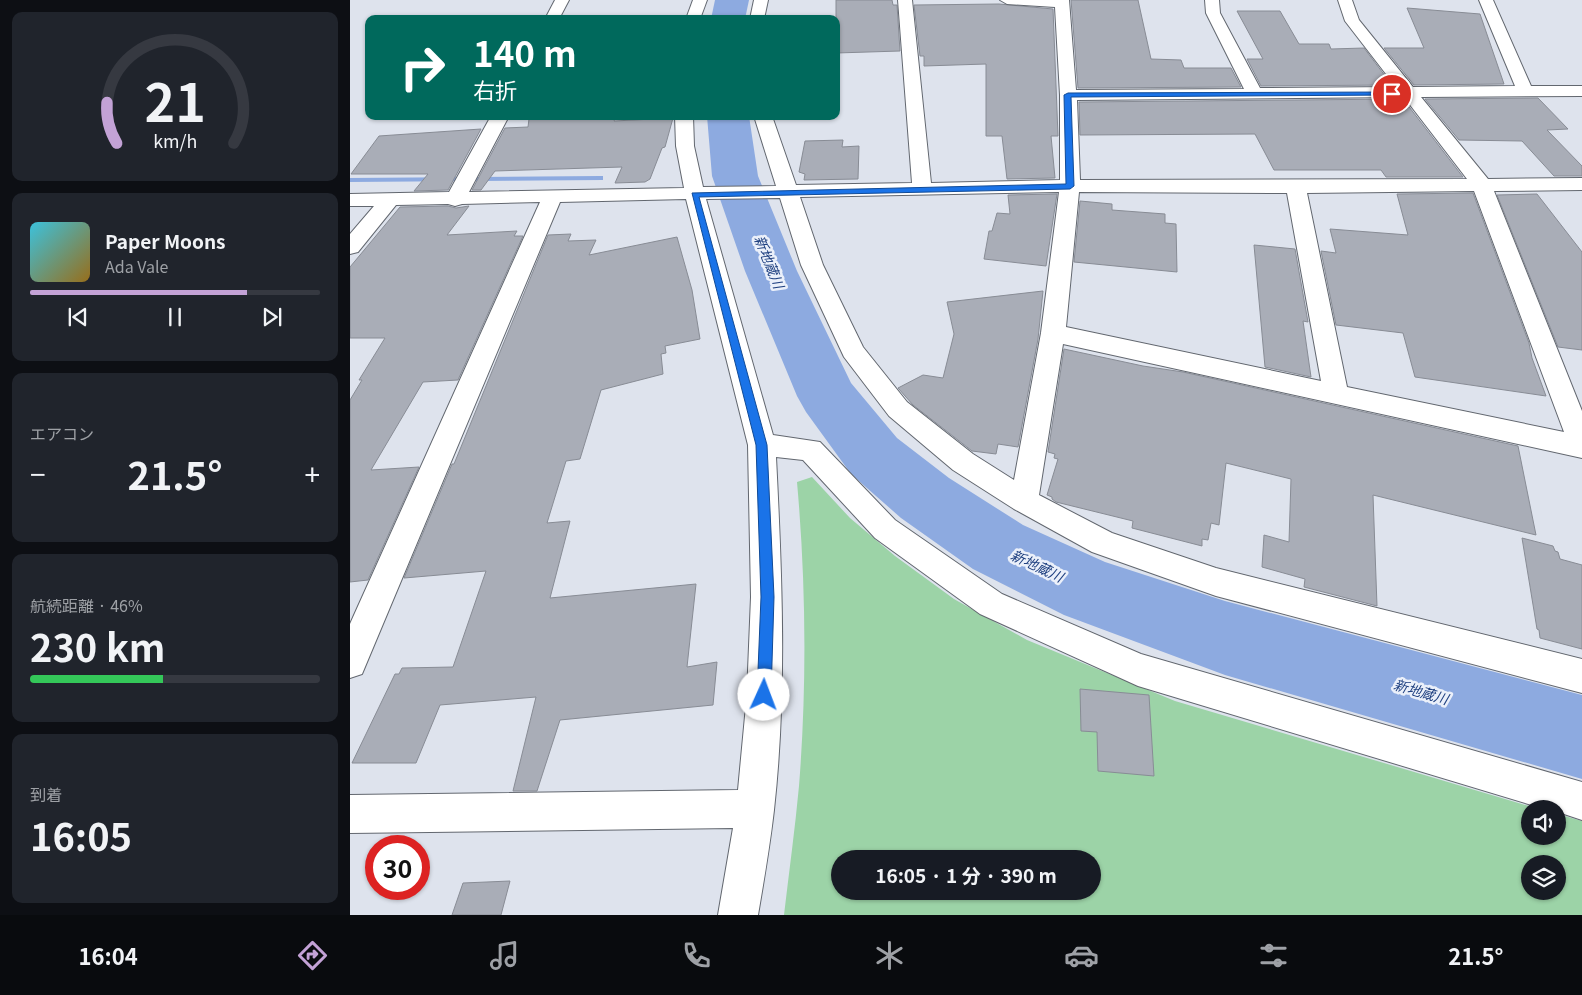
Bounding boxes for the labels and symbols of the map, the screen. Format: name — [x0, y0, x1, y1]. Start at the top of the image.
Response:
pin — [1371, 73, 1413, 115]
water label: 新地蔵川 — [750, 232, 790, 293]
water label: 新地蔵川 — [1008, 544, 1069, 587]
position arrow — [737, 668, 789, 720]
water label: 新地蔵川 — [1392, 674, 1453, 709]
speed limit sign: 30 — [365, 835, 430, 900]

